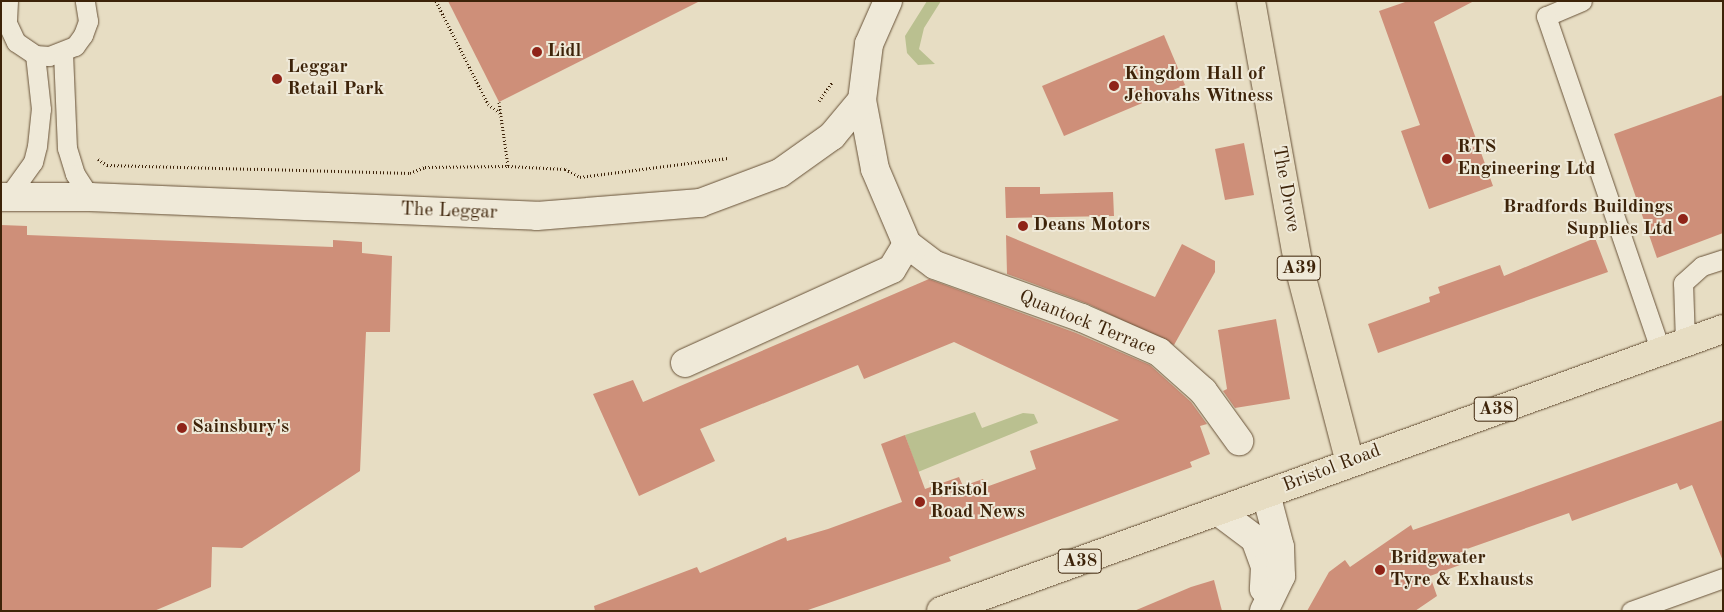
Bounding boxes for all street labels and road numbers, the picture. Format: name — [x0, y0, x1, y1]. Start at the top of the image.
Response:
street label: The Drove — [1266, 144, 1304, 234]
street label: The Leggar — [400, 199, 498, 225]
road number: A39 — [1276, 252, 1322, 284]
street label: Quantock Terrace — [1015, 286, 1159, 362]
road number: A38 — [1474, 394, 1518, 424]
street label: Bristol Road — [1280, 440, 1384, 498]
road number: A38 — [1058, 546, 1102, 576]

